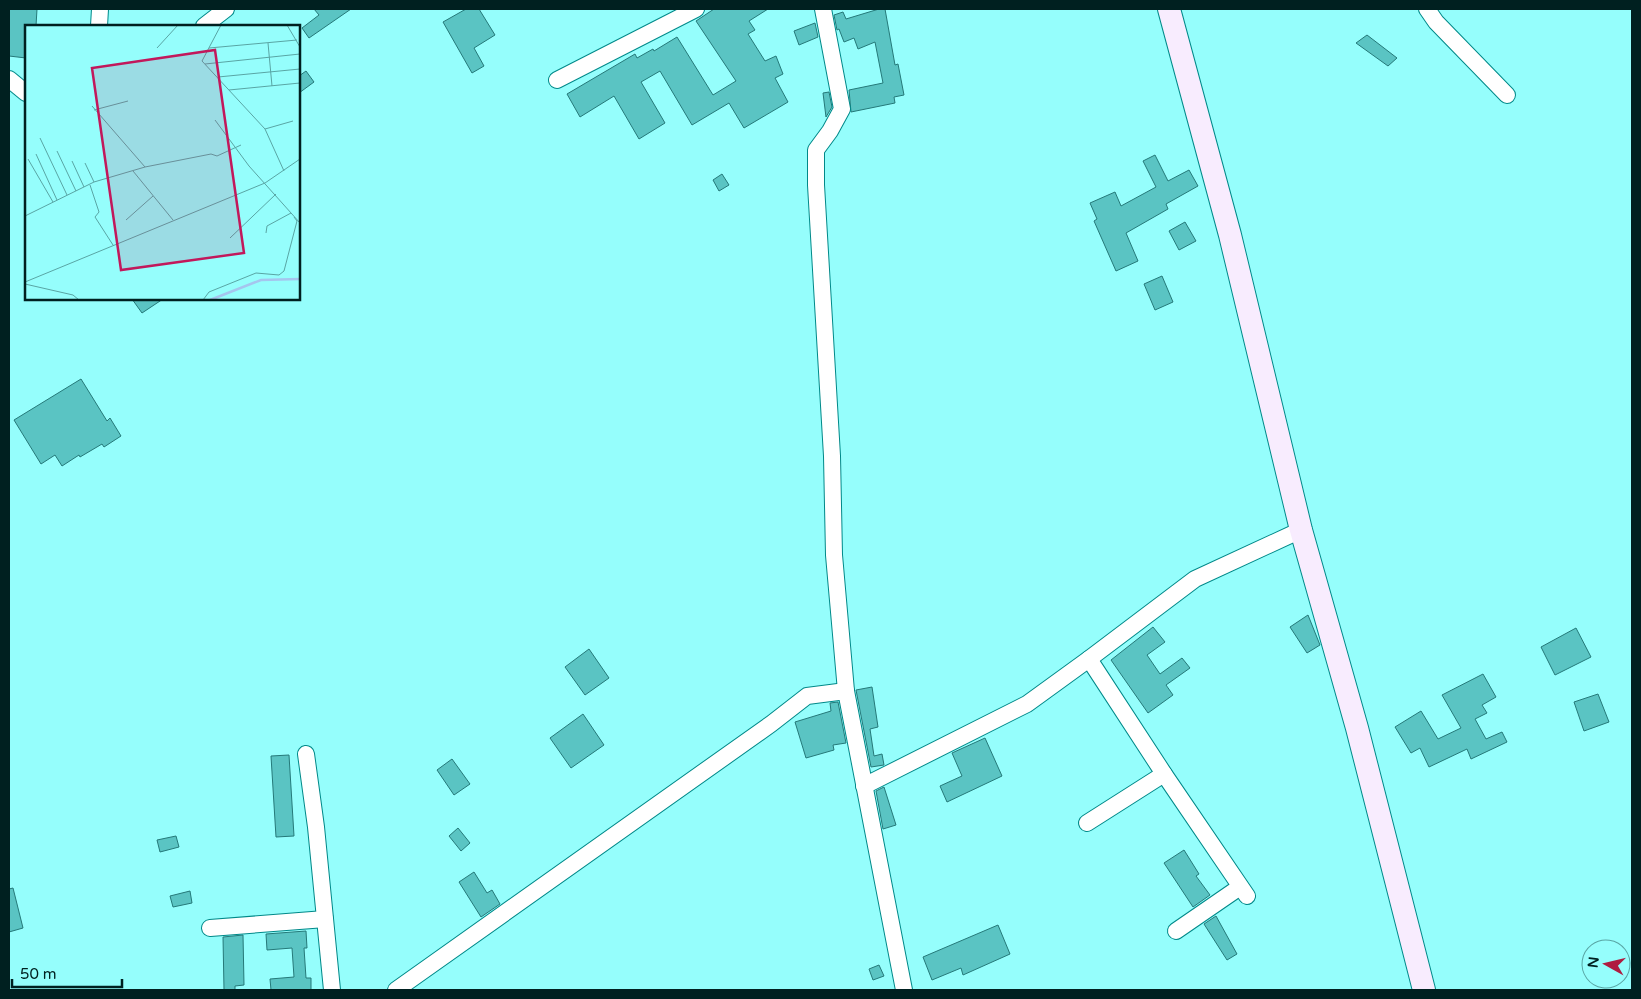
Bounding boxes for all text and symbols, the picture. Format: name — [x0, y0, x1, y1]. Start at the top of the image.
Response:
inset map — [25, 25, 300, 300]
north arrow — [1581, 939, 1631, 989]
scale bar — [12, 956, 122, 988]
text: N — [1584, 956, 1603, 969]
text: 50 m — [20, 965, 57, 983]

